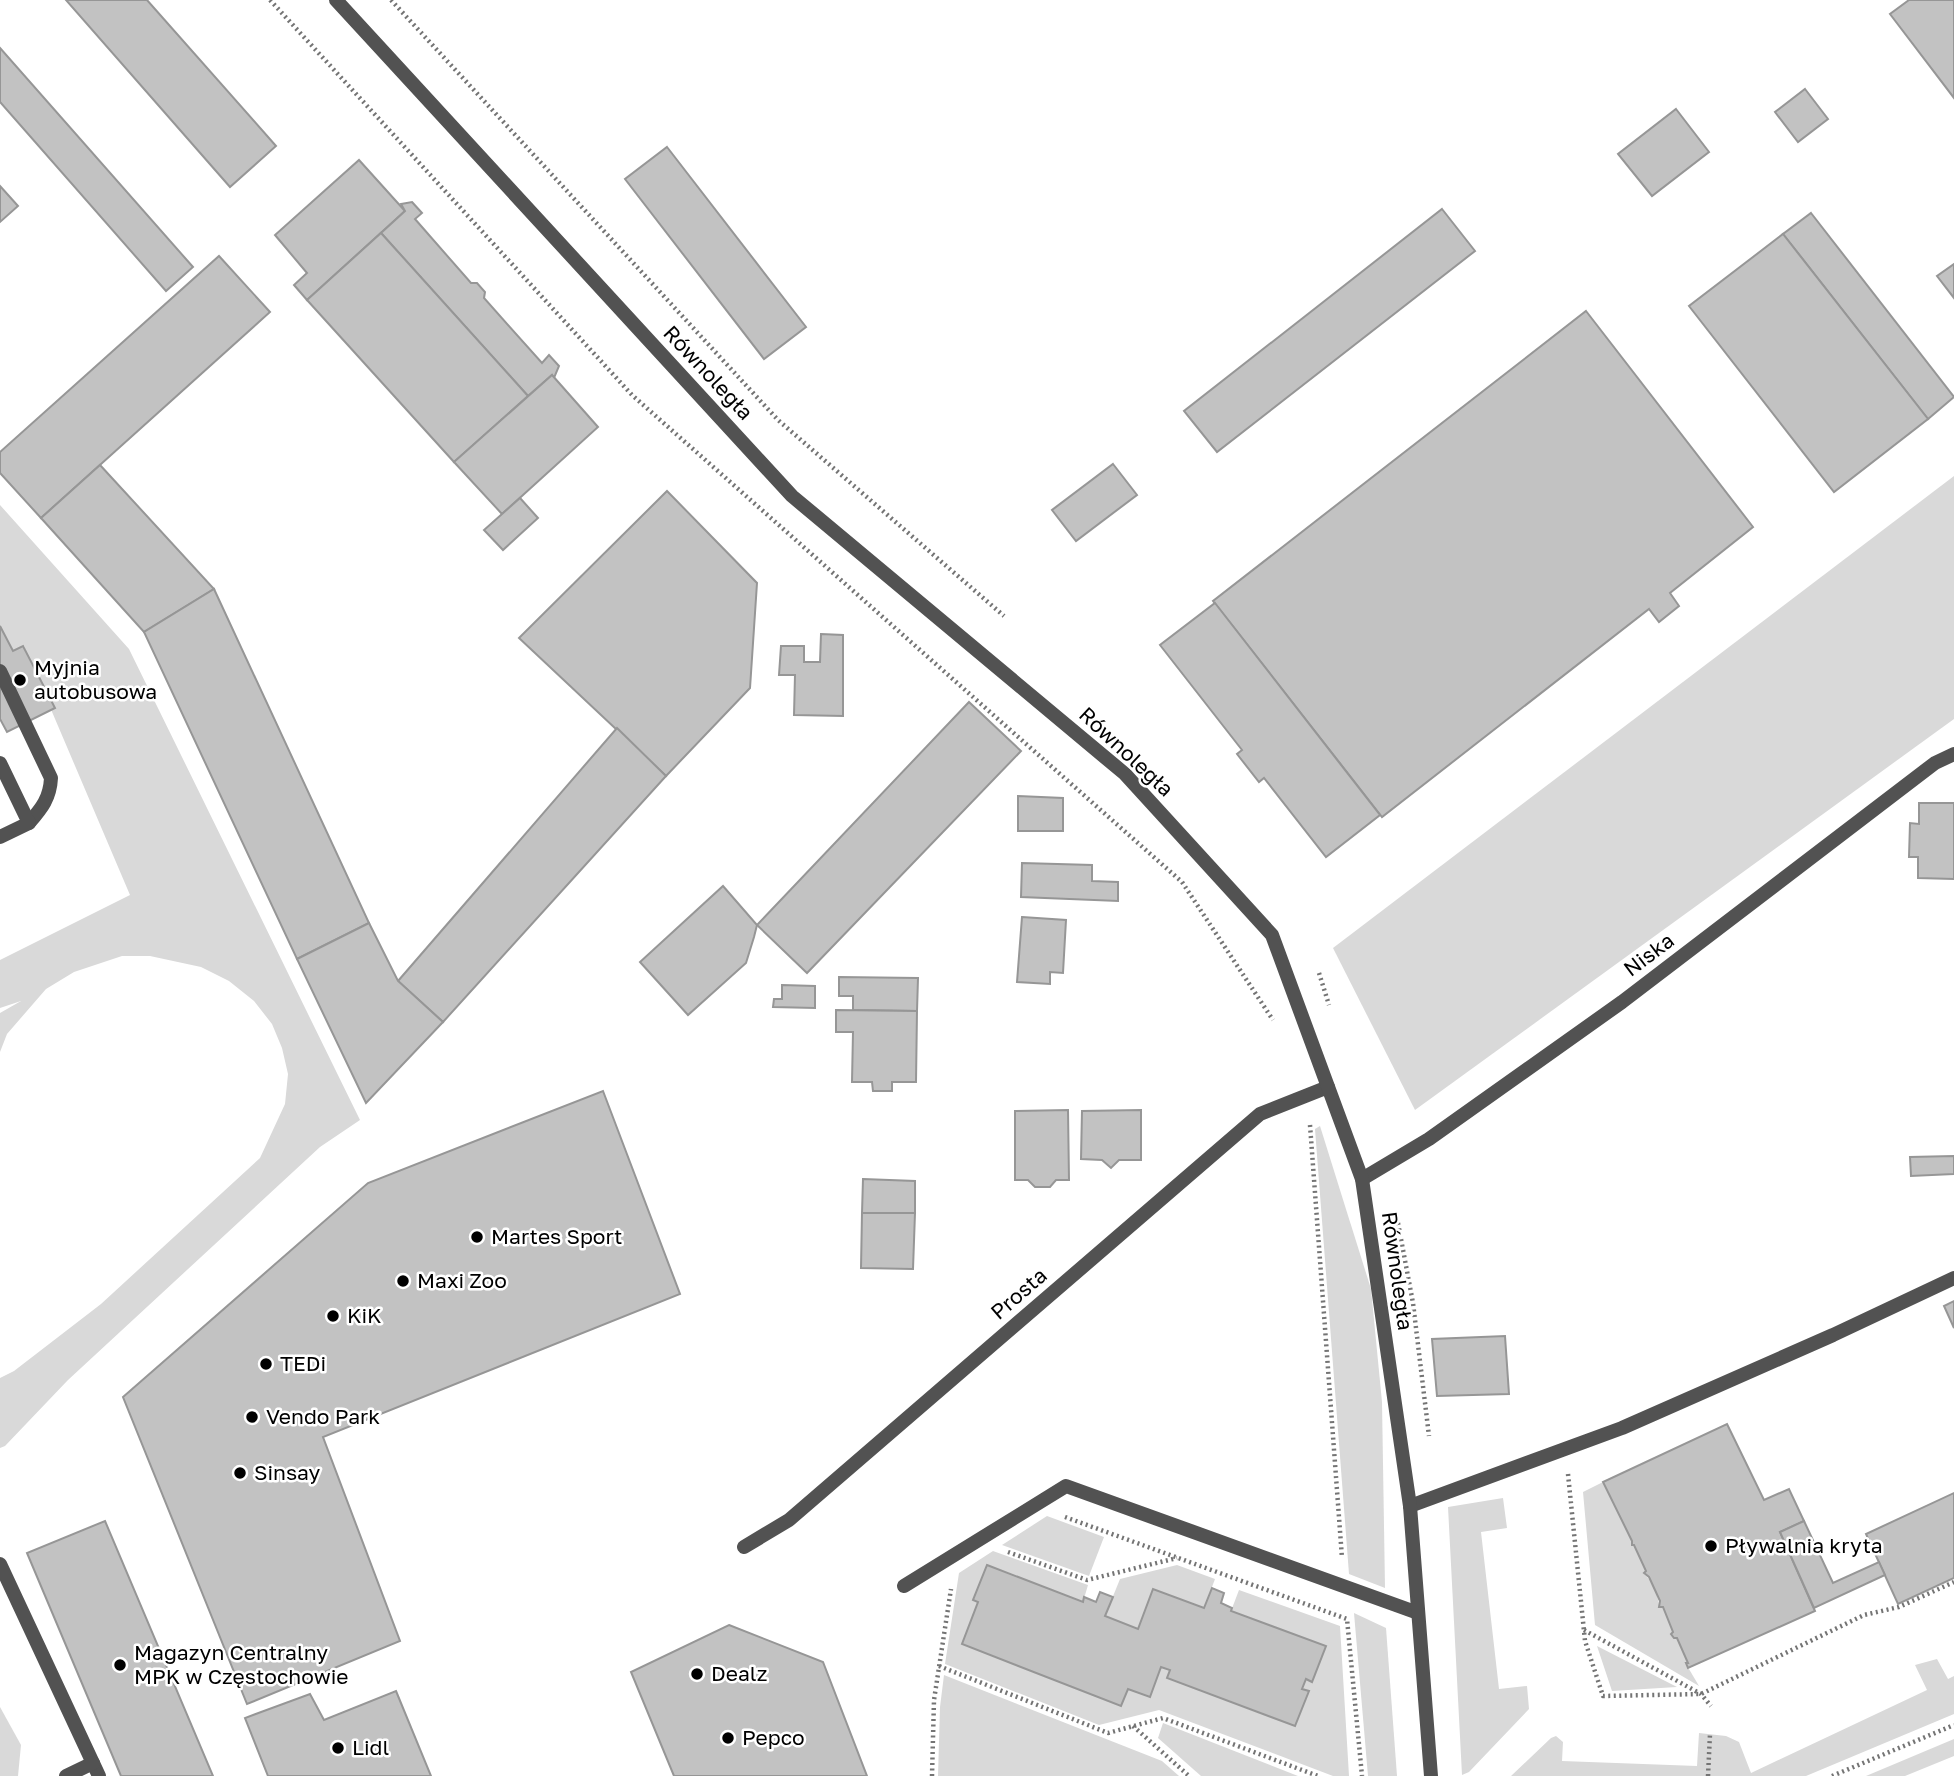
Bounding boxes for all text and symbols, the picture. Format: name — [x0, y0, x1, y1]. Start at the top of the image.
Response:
street label: Równoległa — [658, 320, 759, 425]
place label: Myjnia autobusowa — [34, 654, 157, 704]
marker: Myjnia autobusowa — [12, 672, 28, 688]
street label: Równoległa — [1074, 701, 1179, 802]
street label: Niska — [1618, 927, 1679, 982]
street label: Równoległa — [1377, 1210, 1419, 1332]
place label: Martes Sport — [491, 1223, 622, 1249]
marker: Martes Sport — [469, 1229, 485, 1245]
street label: Prosta — [985, 1262, 1052, 1325]
place label: Maxi Zoo — [417, 1267, 507, 1293]
marker: Maxi Zoo — [395, 1273, 411, 1289]
place label: KiK — [347, 1302, 382, 1328]
marker: KiK — [325, 1308, 341, 1324]
place label: TEDi — [280, 1350, 326, 1376]
marker: TEDi — [258, 1356, 274, 1372]
place label: Vendo Park — [266, 1403, 380, 1429]
marker: Vendo Park — [244, 1409, 260, 1425]
place label: Sinsay — [254, 1459, 321, 1485]
marker: Sinsay — [232, 1465, 248, 1481]
place label: Pływalnia kryta — [1725, 1532, 1883, 1558]
marker: Pływalnia kryta — [1703, 1538, 1719, 1554]
place label: Magazyn Centralny MPK w Częstochowie — [134, 1639, 348, 1689]
marker: Magazyn Centralny MPK w Częstochowie — [112, 1657, 128, 1673]
place label: Dealz — [711, 1660, 767, 1686]
marker: Dealz — [689, 1666, 705, 1682]
place label: Pepco — [742, 1724, 805, 1750]
marker: Pepco — [720, 1730, 736, 1746]
place label: Lidl — [352, 1734, 389, 1760]
marker: Lidl — [330, 1740, 346, 1756]

